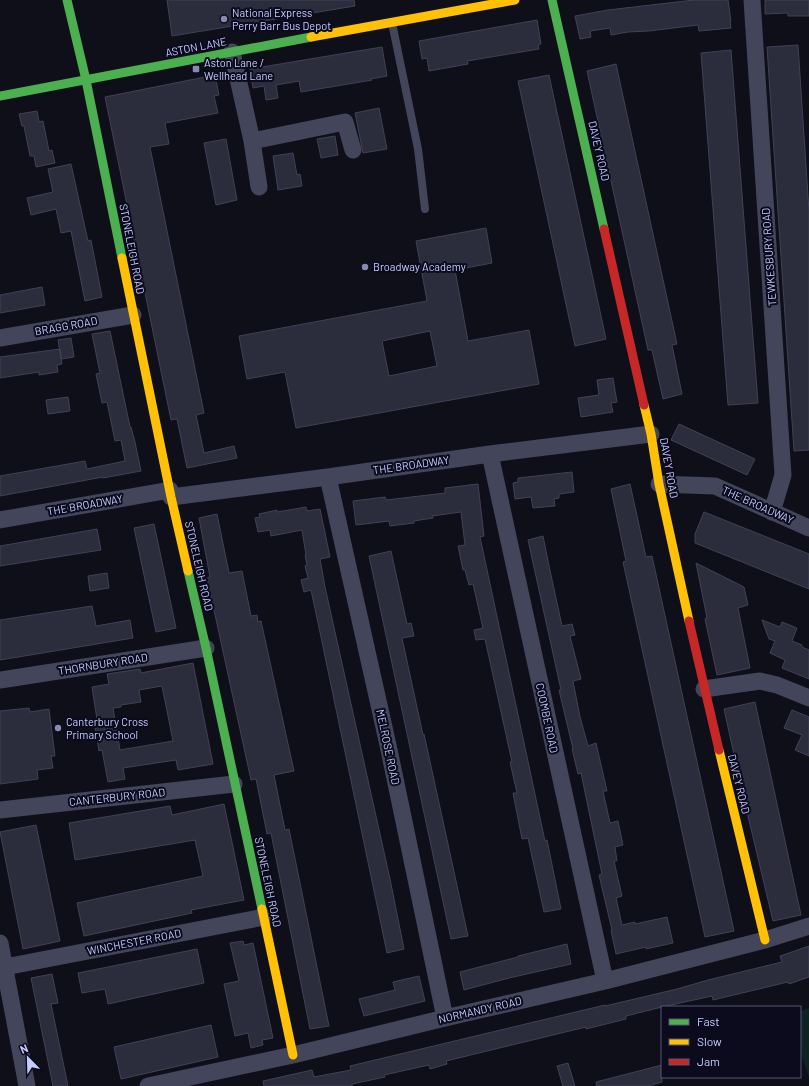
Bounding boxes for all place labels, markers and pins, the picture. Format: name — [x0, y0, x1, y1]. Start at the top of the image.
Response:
place label: National Express Perry Barr Bus Depot — [232, 6, 331, 32]
marker: National Express Perry Barr Bus Depot — [219, 14, 229, 24]
place label: Aston Lane / Wellhead Lane — [204, 56, 273, 82]
marker: Aston Lane / Wellhead Lane — [191, 64, 201, 74]
place label: Broadway Academy — [373, 260, 466, 273]
marker: Broadway Academy — [360, 262, 370, 272]
place label: Canterbury Cross Primary School — [66, 715, 148, 741]
marker: Canterbury Cross Primary School — [53, 723, 63, 733]

